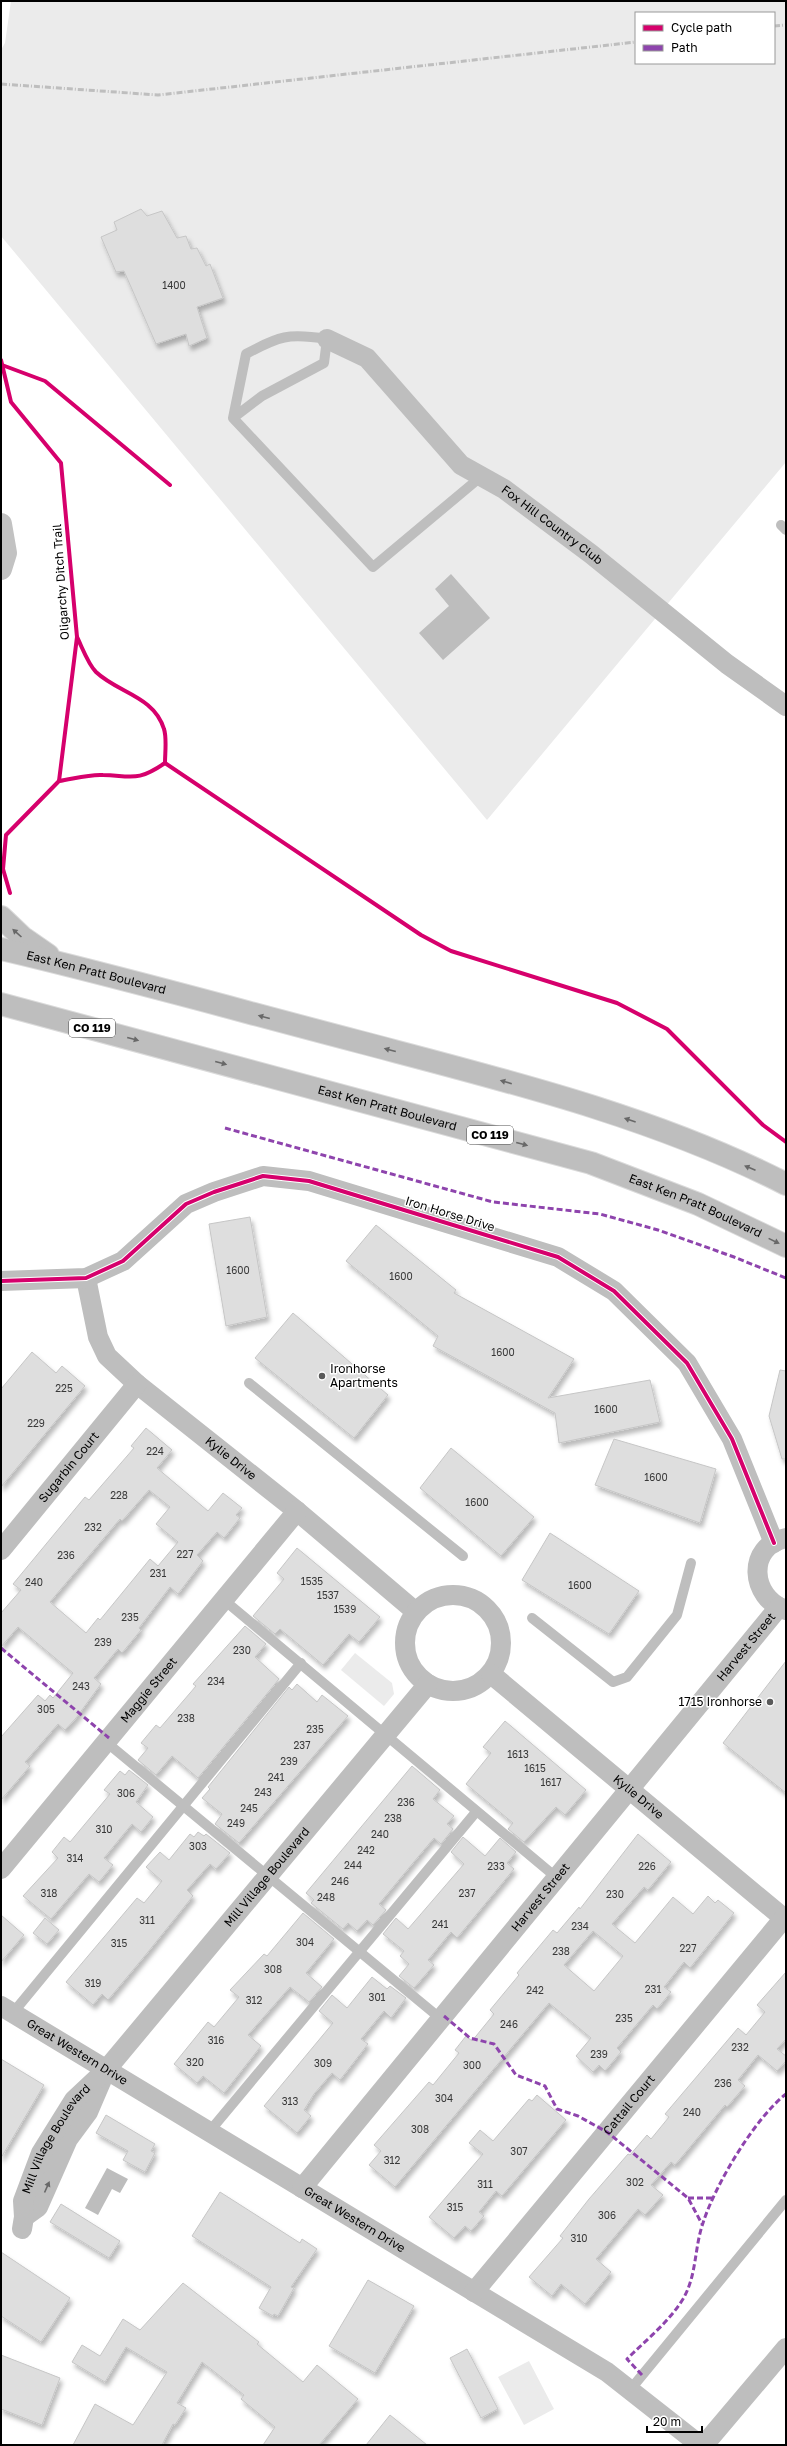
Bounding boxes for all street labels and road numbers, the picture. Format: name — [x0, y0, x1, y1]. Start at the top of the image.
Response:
street label: Fox Hill Country Club — [499, 482, 606, 568]
street label: Oligarchy Ditch Trail — [49, 523, 72, 640]
street label: East Ken Pratt Boulevard — [25, 947, 168, 997]
road number: CO 119 — [69, 1019, 115, 1037]
street label: East Ken Pratt Boulevard — [316, 1082, 458, 1133]
road number: CO 119 — [467, 1126, 513, 1144]
street label: East Ken Pratt Boulevard — [627, 1170, 765, 1240]
street label: Iron Horse Drive — [404, 1193, 497, 1234]
street label: Sugarbin Court — [35, 1428, 102, 1505]
street label: Kylie Drive — [202, 1433, 260, 1483]
street label: Harvest Street — [713, 1609, 778, 1684]
street label: Maggie Street — [117, 1654, 180, 1726]
street label: Kylie Drive — [610, 1771, 667, 1822]
street label: Mill Village Boulevard — [221, 1824, 312, 1930]
street label: Harvest Street — [508, 1860, 573, 1934]
street label: Great Western Drive — [24, 2015, 131, 2088]
street label: Cattail Court — [599, 2071, 658, 2138]
street label: Mill Village Boulevard — [18, 2081, 93, 2196]
street label: Great Western Drive — [301, 2183, 408, 2255]

